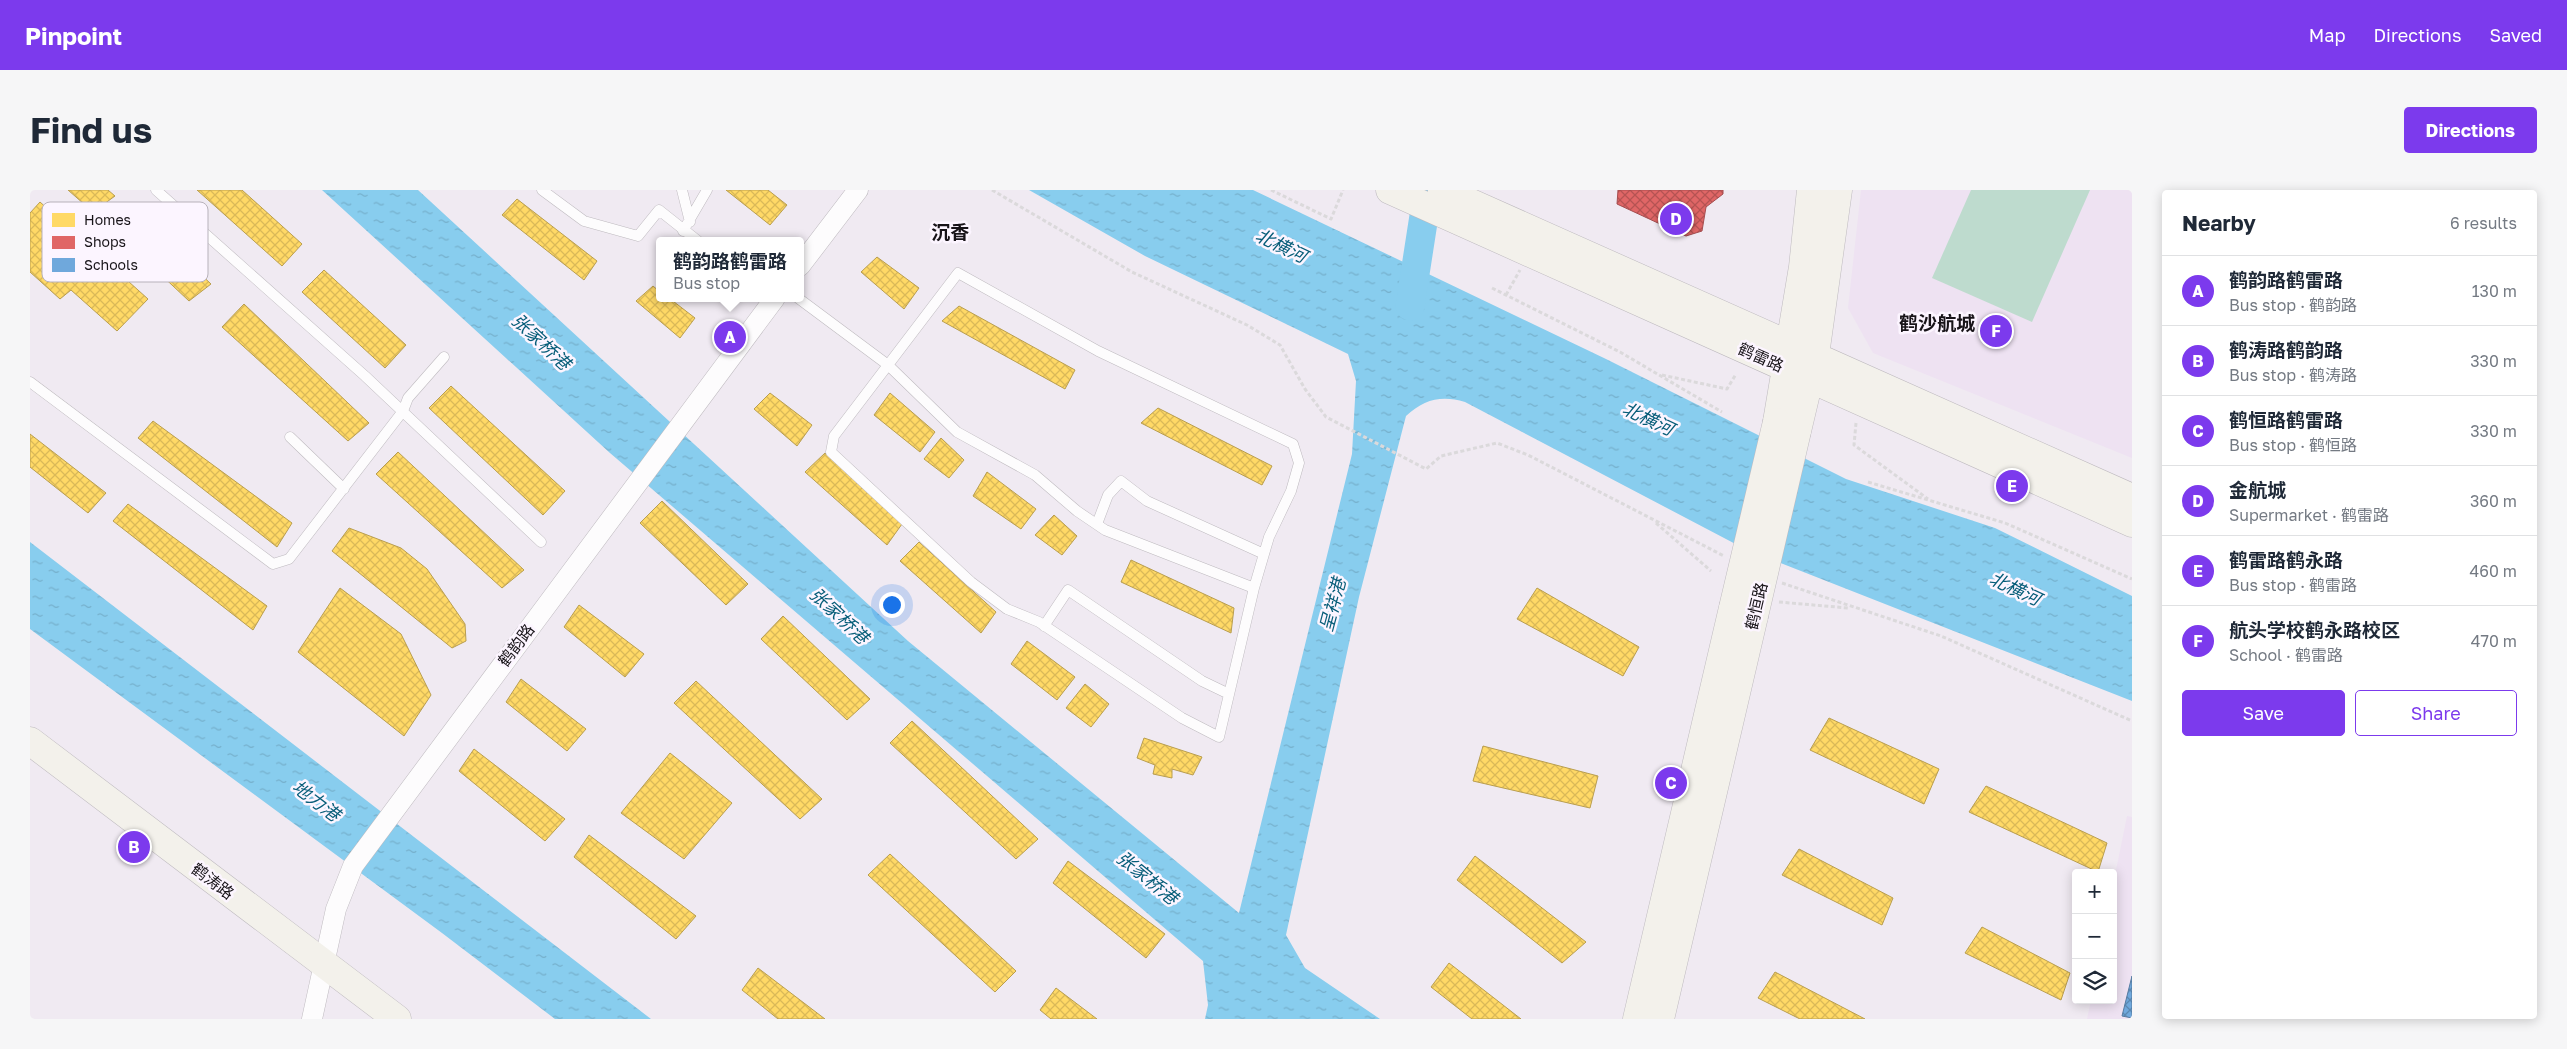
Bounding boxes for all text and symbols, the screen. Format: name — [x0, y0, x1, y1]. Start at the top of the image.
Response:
text: Pinpoint — [25, 21, 122, 50]
text: Map — [2309, 24, 2345, 46]
text: Directions — [2373, 24, 2461, 46]
text: Saved — [2489, 24, 2542, 46]
button: Directions — [2404, 107, 2537, 153]
text: Find us — [30, 109, 152, 151]
pin: D — [1660, 200, 1692, 238]
legend — [42, 202, 208, 282]
text: Nearby — [2182, 210, 2256, 236]
text: Homes — [84, 211, 131, 228]
text: 6 results — [2450, 213, 2517, 233]
district label: 沉香 — [931, 220, 969, 243]
water label: 北横河 — [1252, 223, 1313, 268]
text: Shops — [84, 233, 126, 250]
popup — [656, 237, 804, 302]
text: 鹤韵路鹤雷路 — [673, 249, 787, 272]
text: Schools — [84, 256, 138, 273]
text: 鹤韵路鹤雷路 — [2229, 268, 2343, 291]
text: Bus stop — [673, 273, 740, 293]
text: A — [2192, 281, 2204, 301]
text: 130 m — [2472, 281, 2517, 301]
text: Bus stop · 鹤韵路 — [2229, 295, 2357, 315]
water label: 张家桥港 — [508, 309, 578, 376]
district label: 鹤沙航城 — [1899, 311, 1975, 334]
pin: F — [1980, 312, 2012, 350]
pin: A — [714, 318, 746, 356]
street label: 鹤雷路 — [1735, 338, 1787, 376]
text: 鹤涛路鹤韵路 — [2229, 338, 2343, 361]
text: B — [2192, 351, 2204, 371]
text: 330 m — [2470, 351, 2517, 371]
text: Bus stop · 鹤涛路 — [2229, 365, 2357, 385]
water label: 北横河 — [1619, 397, 1680, 441]
text: 鹤恒路鹤雷路 — [2229, 408, 2343, 431]
text: C — [2192, 421, 2204, 441]
text: 330 m — [2470, 421, 2517, 441]
text: Bus stop · 鹤恒路 — [2229, 435, 2357, 455]
pin: E — [1996, 467, 2028, 505]
text: 金航城 — [2229, 478, 2286, 501]
text: D — [2192, 491, 2204, 511]
text: 360 m — [2470, 491, 2517, 511]
text: Supermarket · 鹤雷路 — [2229, 505, 2389, 525]
text: 鹤雷路鹤永路 — [2229, 548, 2343, 571]
text: E — [2193, 561, 2203, 581]
text: 460 m — [2469, 561, 2517, 581]
water label: 北横河 — [1986, 567, 2047, 611]
water label: 呈祥港 — [1314, 573, 1350, 634]
text: Bus stop · 鹤雷路 — [2229, 575, 2357, 595]
street label: 鹤恒路 — [1741, 580, 1771, 632]
water label: 张家桥港 — [806, 583, 876, 650]
your location — [879, 592, 905, 618]
text: 航头学校鹤永路校区 — [2229, 618, 2400, 641]
street label: 鹤韵路 — [494, 620, 538, 670]
text: F — [2193, 631, 2203, 651]
text: 470 m — [2471, 631, 2517, 651]
text: School · 鹤雷路 — [2229, 645, 2343, 665]
button: Save — [2182, 690, 2345, 736]
button: Share — [2355, 690, 2517, 736]
pin: C — [1655, 764, 1687, 802]
water label: 地力港 — [288, 775, 347, 827]
pin: B — [118, 828, 150, 866]
water label: 张家桥港 — [1113, 846, 1185, 910]
street label: 鹤涛路 — [188, 859, 238, 903]
map controls — [2072, 869, 2117, 1004]
button: + — [2072, 869, 2117, 914]
button: − — [2072, 914, 2117, 959]
button: layers — [2072, 959, 2117, 1004]

